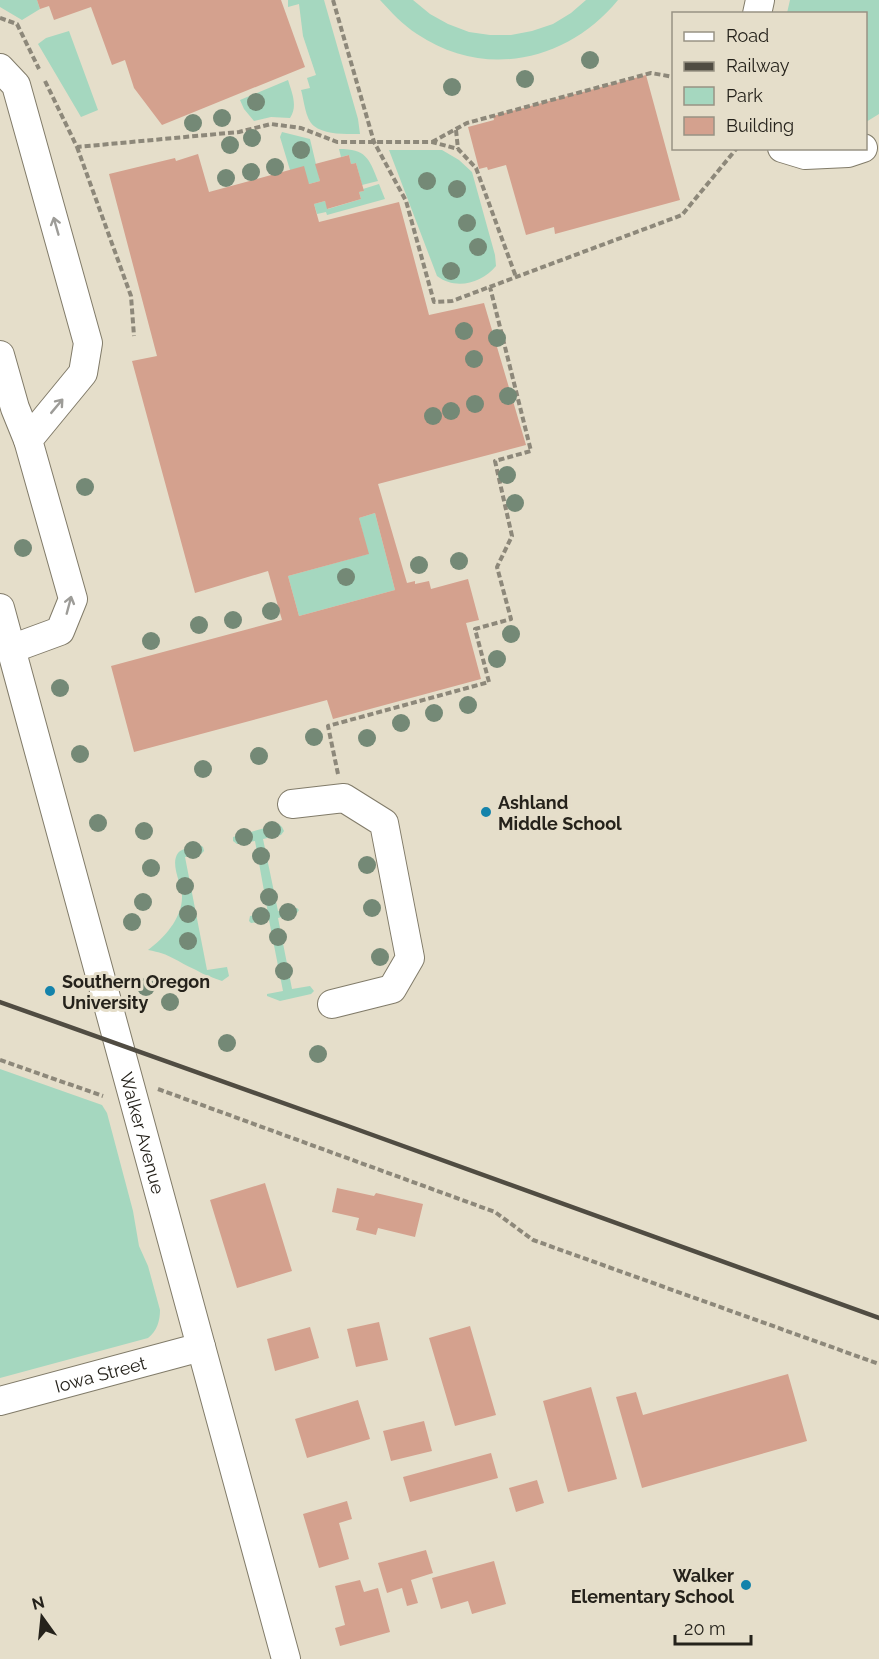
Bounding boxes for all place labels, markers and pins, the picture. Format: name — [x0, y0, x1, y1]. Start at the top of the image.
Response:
place label: Ashland Middle School — [498, 792, 622, 834]
marker: Ashland Middle School — [479, 805, 493, 819]
place label: Southern Oregon University — [62, 971, 210, 1013]
marker: Southern Oregon University — [43, 984, 57, 998]
place label: Walker Elementary School — [571, 1565, 734, 1607]
marker: Walker Elementary School — [739, 1578, 753, 1592]

